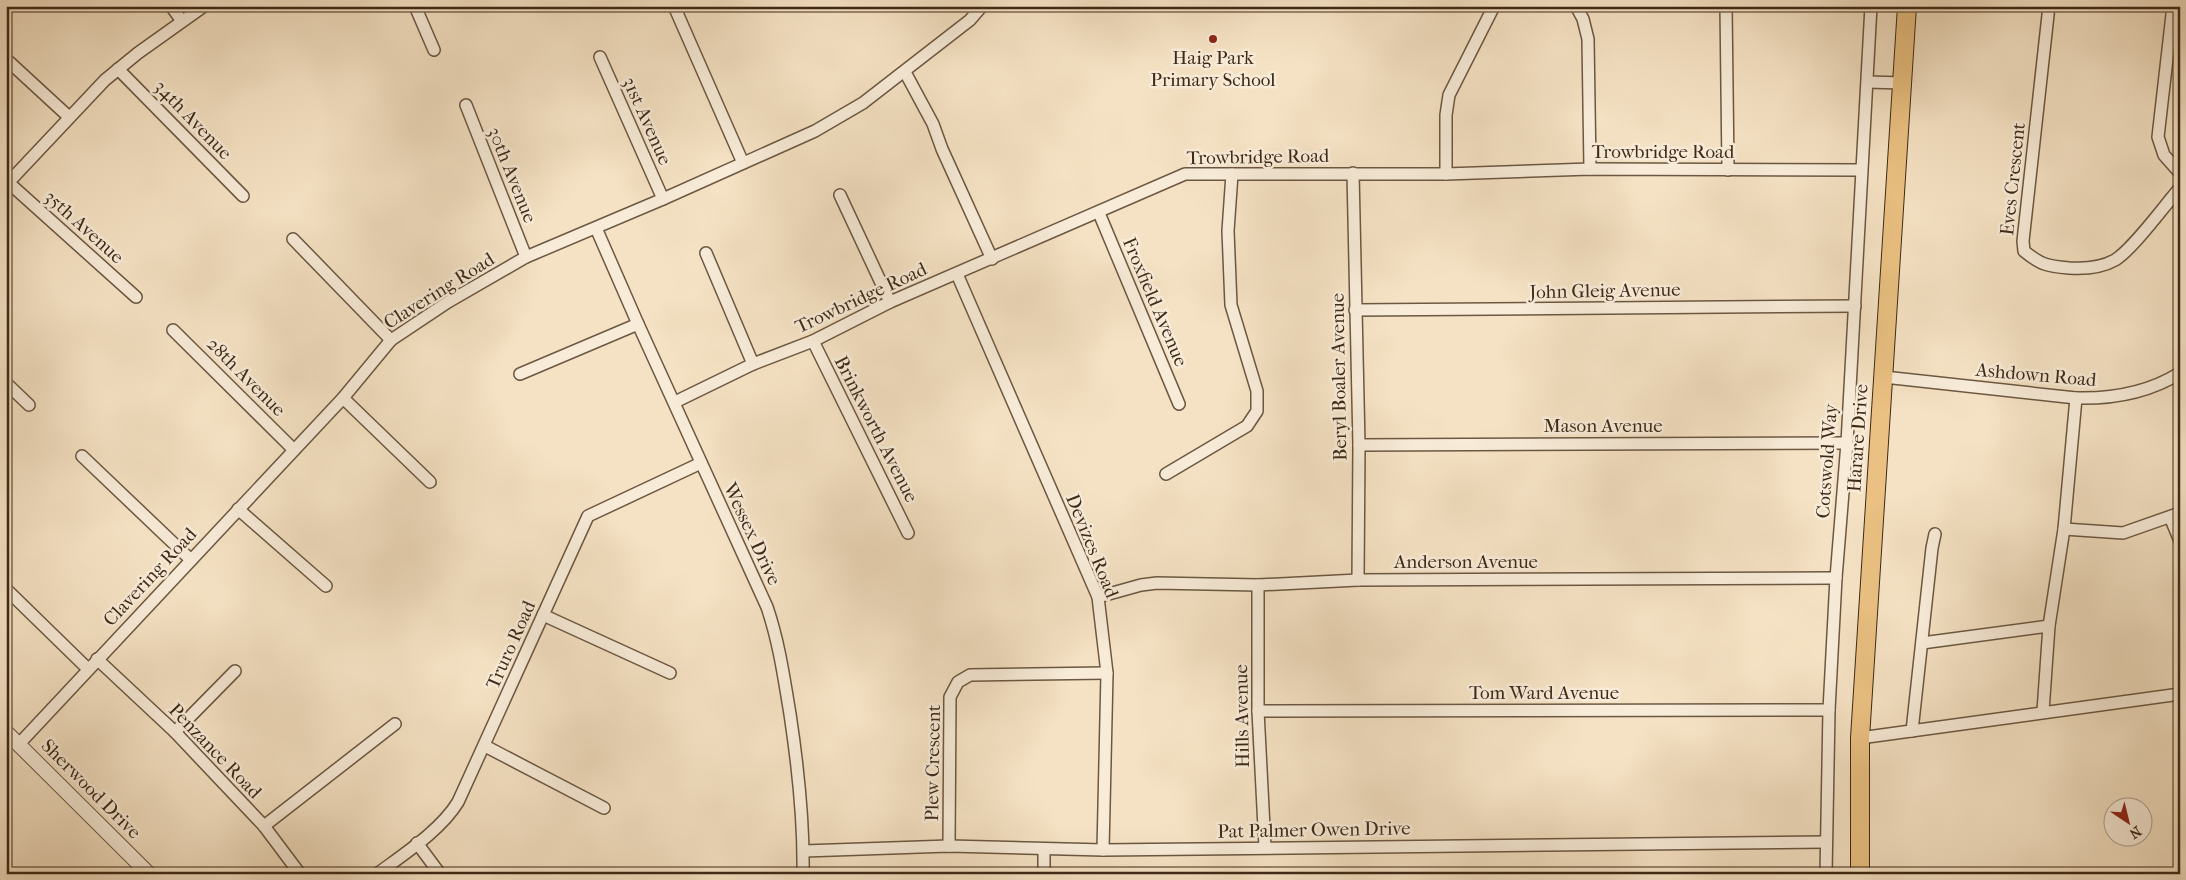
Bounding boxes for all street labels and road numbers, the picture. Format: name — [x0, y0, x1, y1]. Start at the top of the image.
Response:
street label: 31st Avenue — [618, 74, 676, 168]
street label: 34th Avenue — [150, 76, 236, 164]
street label: Eves Crescent — [1996, 121, 2030, 237]
street label: 30th Avenue — [483, 124, 541, 226]
street label: Trowbridge Road — [1592, 141, 1735, 163]
street label: Trowbridge Road — [1187, 145, 1330, 169]
street label: 35th Avenue — [40, 186, 128, 268]
street label: Froxfield Avenue — [1118, 234, 1192, 370]
street label: Clavering Road — [380, 248, 499, 334]
street label: Trowbridge Road — [792, 258, 931, 338]
street label: John Gleig Avenue — [1527, 279, 1681, 303]
street label: Beryl Boaler Avenue — [1327, 293, 1351, 461]
street label: 28th Avenue — [202, 333, 290, 421]
street label: Brinkworth Avenue — [830, 352, 922, 506]
street label: Ashdown Road — [1974, 359, 2098, 391]
street label: Harare Drive — [1843, 383, 1873, 493]
street label: Cotswold Way — [1812, 402, 1842, 519]
street label: Mason Avenue — [1543, 415, 1663, 437]
street label: Wessex Drive — [718, 478, 785, 589]
street label: Devizes Road — [1061, 491, 1123, 602]
street label: Clavering Road — [99, 523, 202, 631]
street label: Anderson Avenue — [1393, 551, 1538, 573]
street label: Truro Road — [482, 597, 541, 693]
street label: Hills Avenue — [1230, 664, 1254, 768]
street label: Tom Ward Avenue — [1469, 682, 1619, 704]
street label: Penzance Road — [164, 699, 266, 804]
street label: Plew Crescent — [921, 704, 945, 821]
street label: Sherwood Drive — [37, 735, 145, 843]
street label: Pat Palmer Owen Drive — [1217, 817, 1411, 843]

